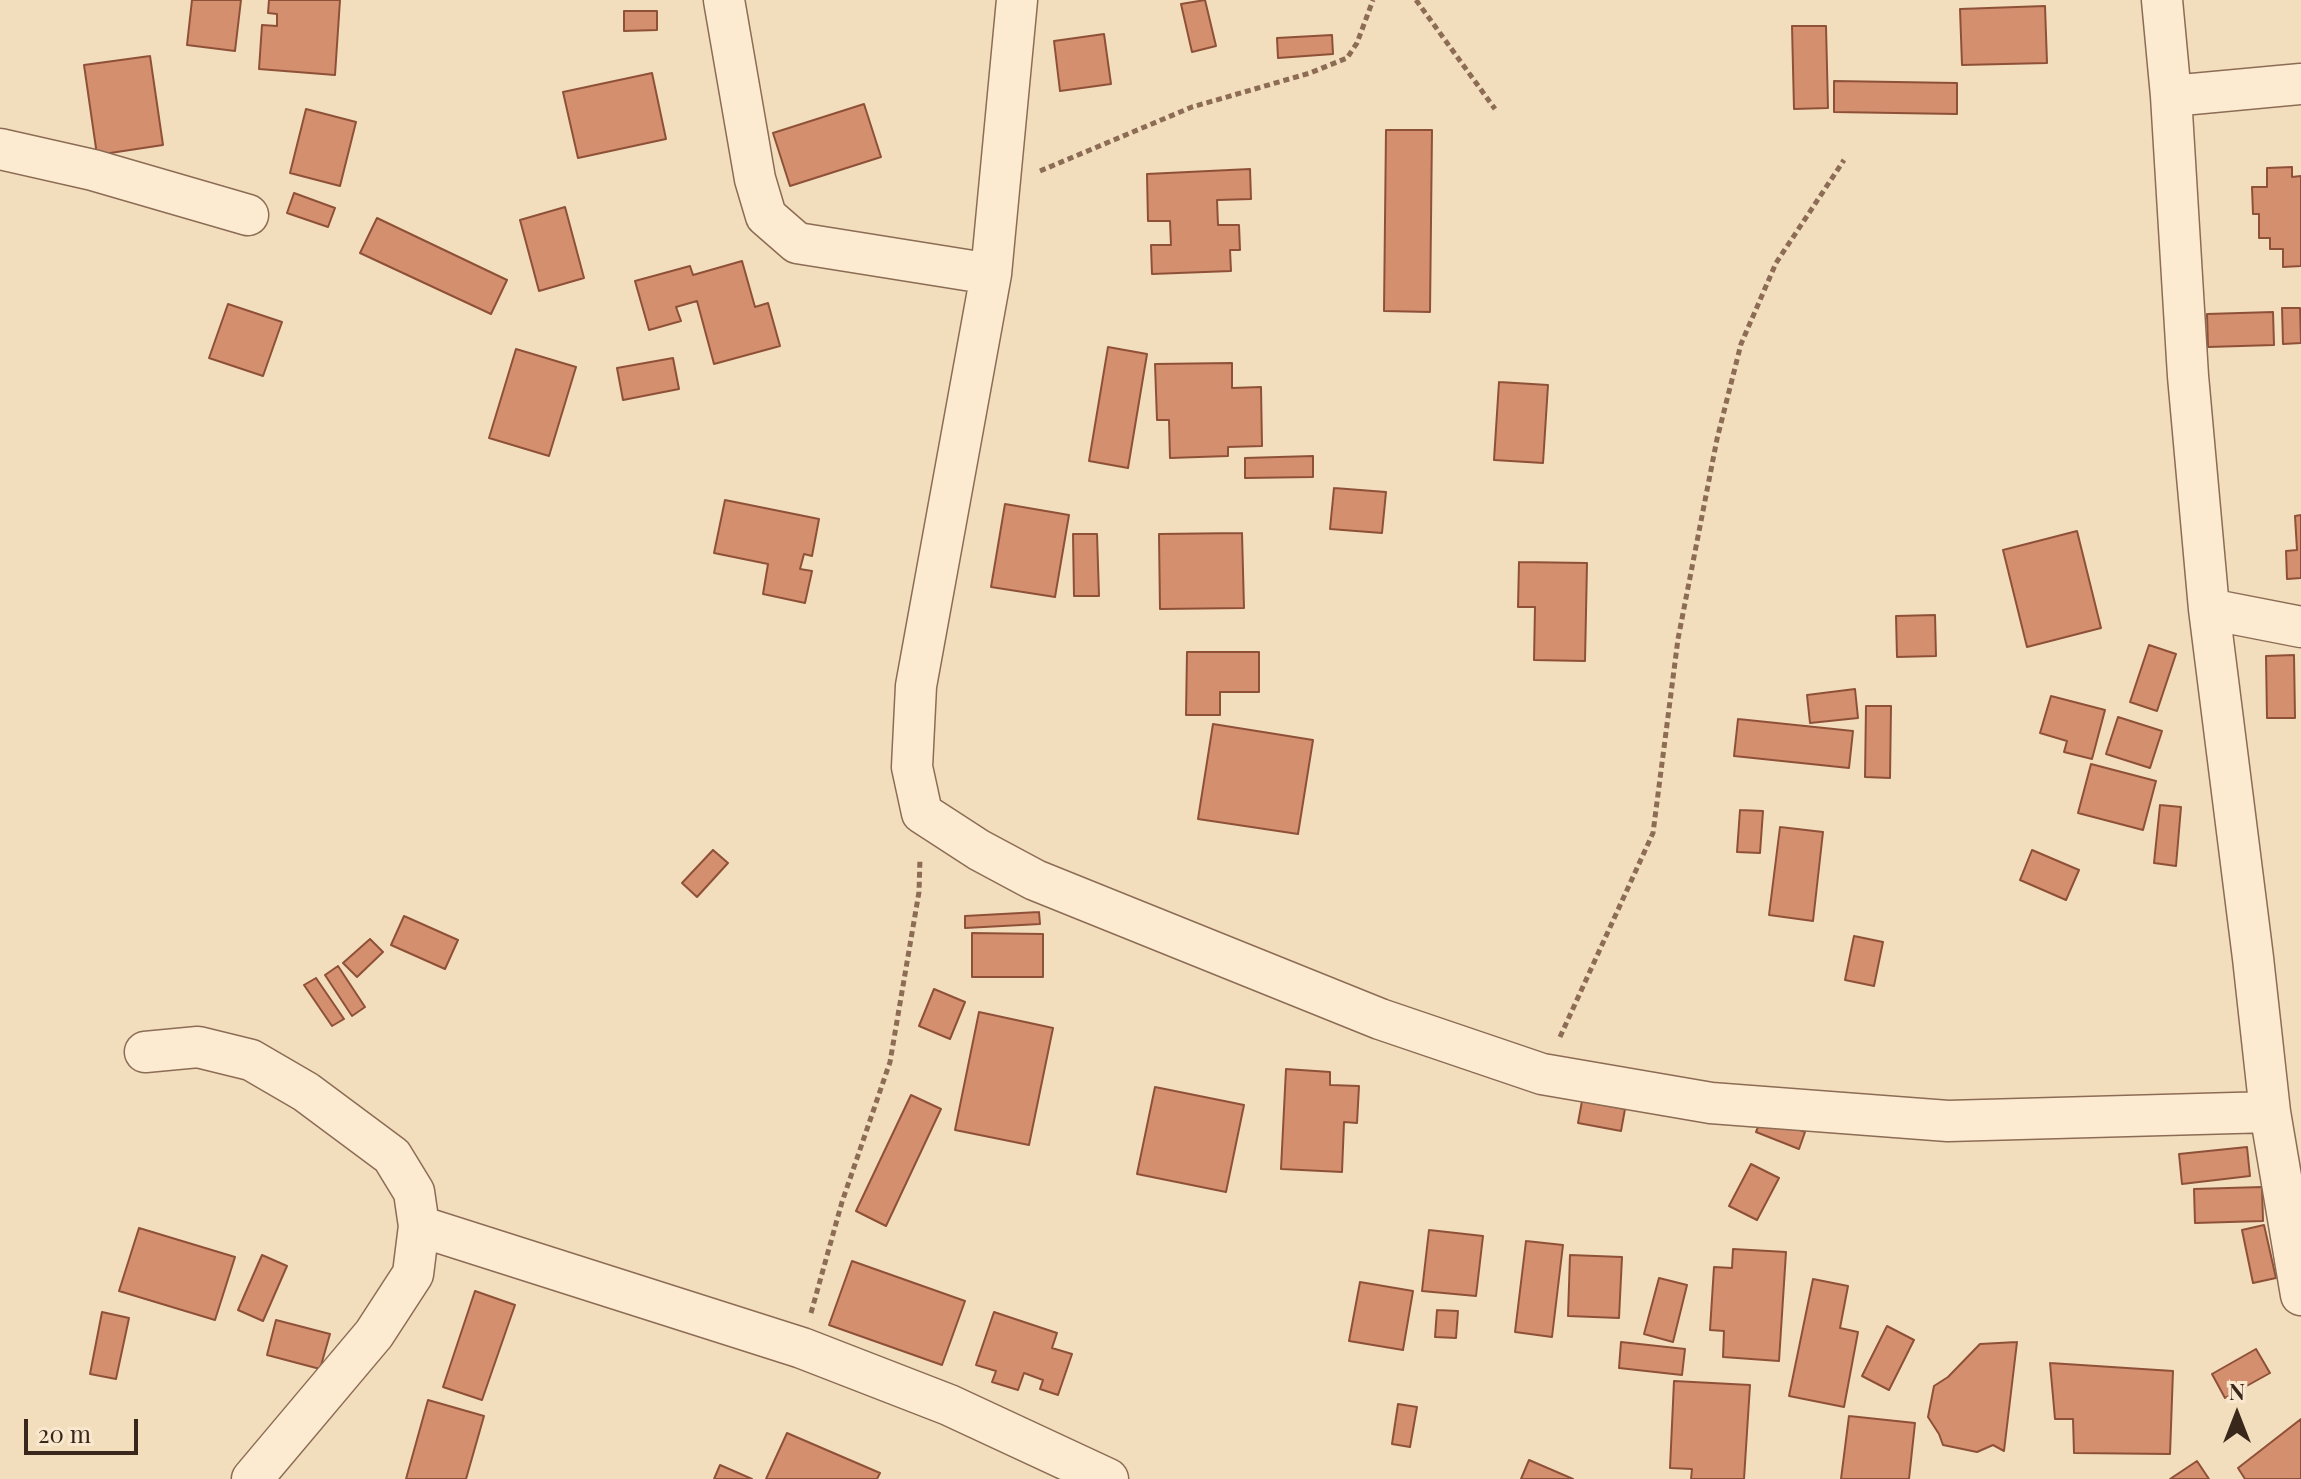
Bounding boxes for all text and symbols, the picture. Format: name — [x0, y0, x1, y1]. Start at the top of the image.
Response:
north arrow — [2197, 1375, 2277, 1455]
text: N — [2229, 1376, 2245, 1406]
scale bar — [28, 1403, 142, 1453]
text: 20 m — [38, 1417, 91, 1449]

